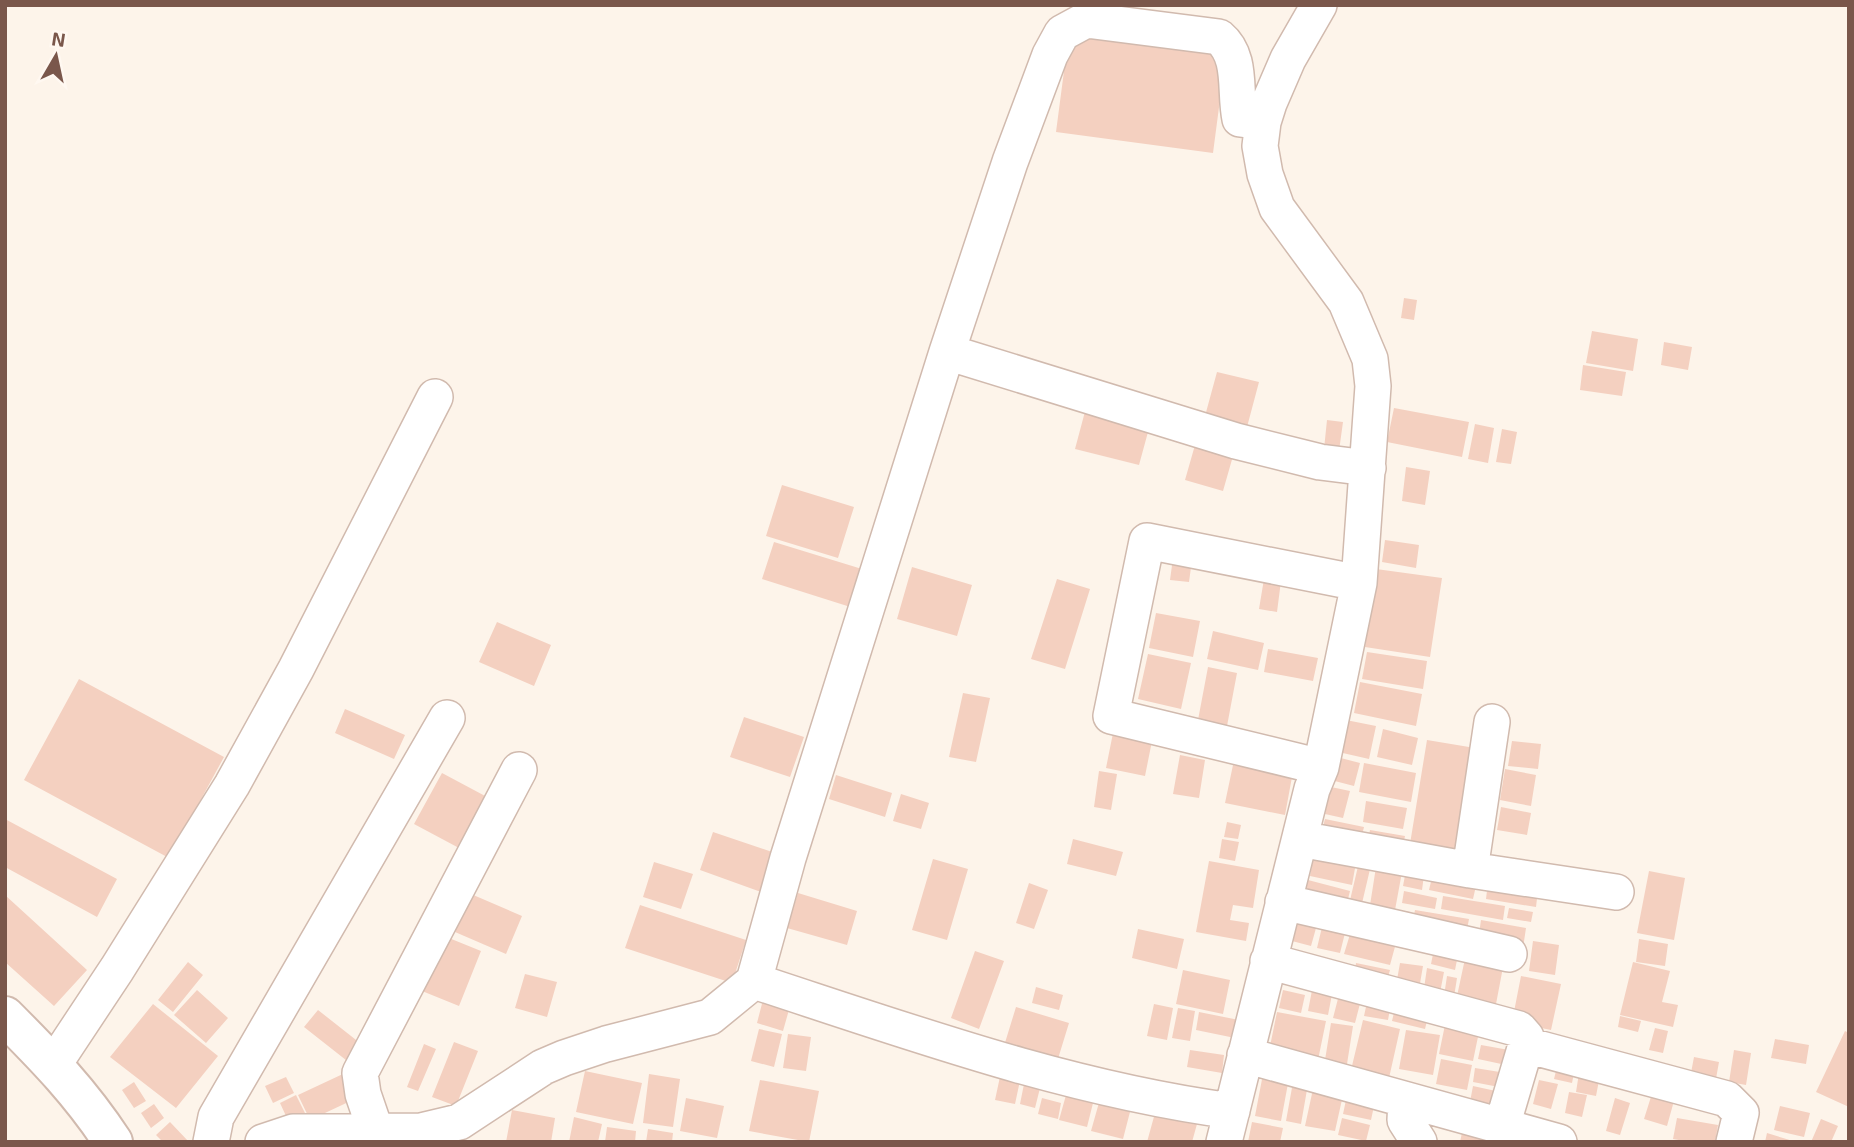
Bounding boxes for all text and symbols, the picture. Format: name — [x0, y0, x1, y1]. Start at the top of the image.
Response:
north arrow — [21, 21, 91, 91]
text: N — [50, 26, 67, 51]

